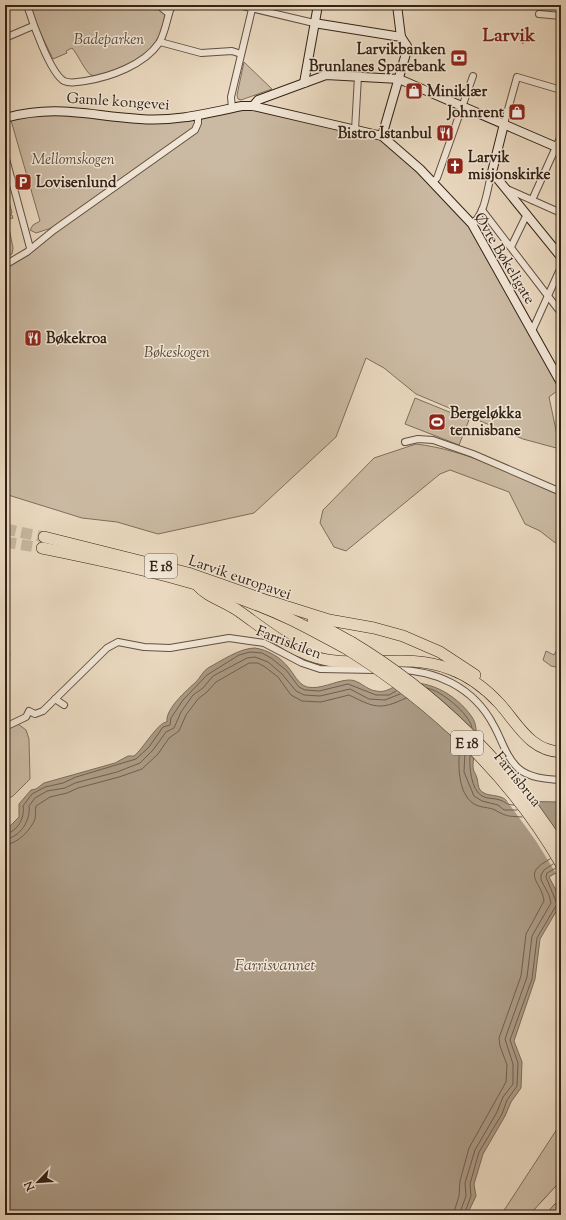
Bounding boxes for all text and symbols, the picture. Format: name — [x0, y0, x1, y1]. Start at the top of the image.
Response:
district label: Larvik — [483, 23, 536, 50]
park label: Badeparken — [74, 30, 144, 51]
place label: Larvikbanken Brunlanes Sparebank — [309, 40, 447, 78]
bank icon: Larvikbanken Brunlanes Sparebank — [449, 48, 469, 68]
shop icon: Miniklær — [404, 81, 424, 101]
place label: Miniklær — [427, 82, 487, 103]
street label: Gamle kongevei — [66, 88, 170, 117]
shop icon: Johnrent — [507, 102, 527, 122]
place label: Johnrent — [447, 103, 505, 124]
restaurant icon: Bistro Istanbul — [435, 123, 455, 143]
place label: Bistro Istanbul — [338, 124, 433, 145]
place label: Larvik misjonskirke — [468, 148, 551, 186]
park label: Mellomskogen — [31, 150, 115, 171]
church icon: Larvik misjonskirke — [445, 156, 465, 176]
parking icon: Lovisenlund — [13, 172, 33, 192]
place label: Lovisenlund — [36, 173, 117, 194]
street label: Øvre Bøkeligate — [468, 209, 539, 309]
restaurant icon: Bøkekroa — [23, 328, 43, 348]
place label: Bøkekroa — [46, 329, 107, 350]
park label: Bøkeskogen — [144, 343, 210, 364]
place label: Bergeløkka tennisbane — [450, 404, 522, 442]
sports icon: Bergeløkka tennisbane — [427, 412, 447, 432]
street label: Larvik europavei — [185, 551, 294, 606]
road number: E 18 — [145, 554, 177, 578]
street label: Farriskilen — [253, 621, 324, 666]
road number: E 18 — [451, 731, 483, 755]
street label: Farrisbrua — [488, 748, 546, 812]
water label: Farrisvannet — [235, 955, 315, 978]
north arrow — [18, 1162, 58, 1202]
text: N — [21, 1178, 39, 1194]

